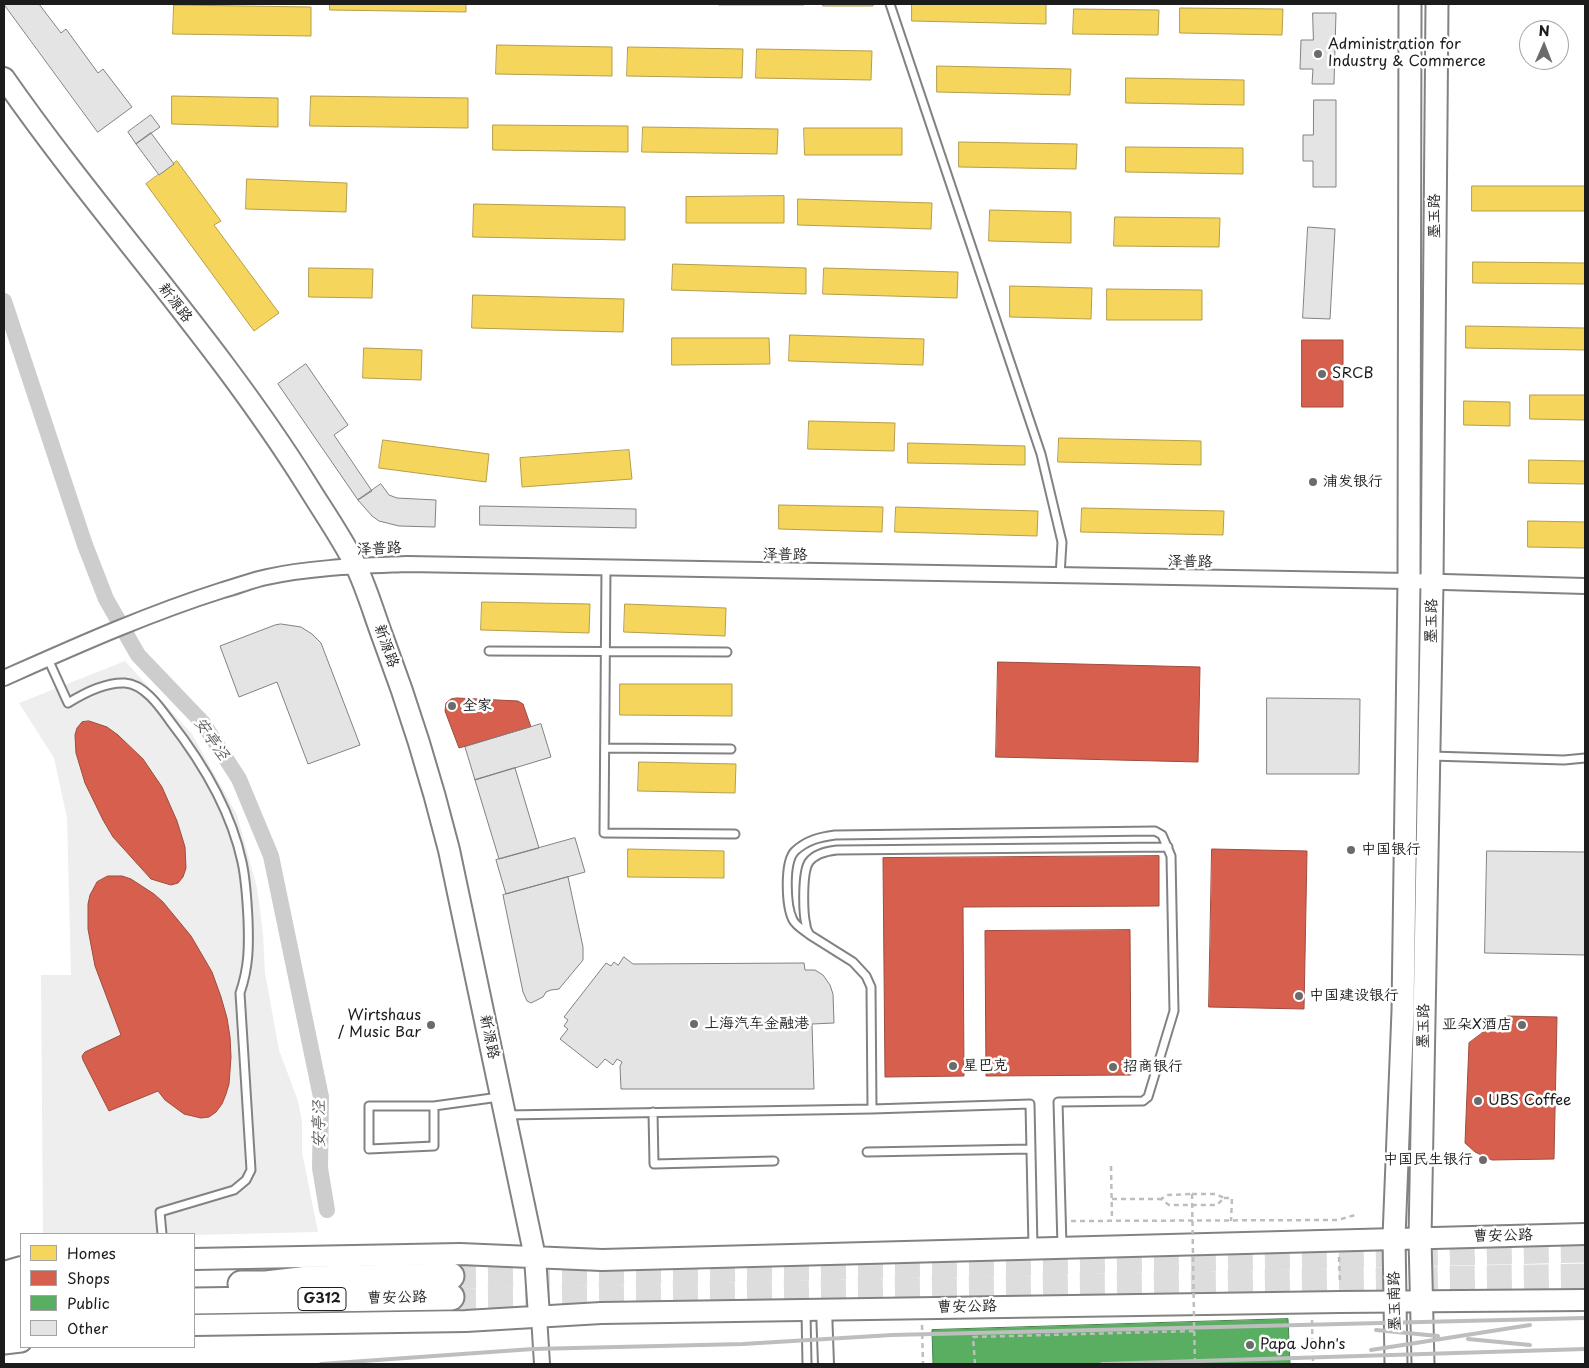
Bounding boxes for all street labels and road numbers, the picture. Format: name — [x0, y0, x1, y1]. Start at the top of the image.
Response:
street label: 墨玉路 — [1426, 194, 1444, 238]
street label: 新源路 — [154, 280, 196, 326]
street label: 泽普路 — [356, 539, 402, 559]
street label: 泽普路 — [762, 546, 808, 564]
street label: 泽普路 — [1167, 553, 1213, 571]
street label: 墨玉路 — [1423, 598, 1441, 644]
street label: 新源路 — [370, 622, 402, 670]
street label: 墨玉路 — [1415, 1003, 1433, 1049]
street label: 新源路 — [476, 1013, 502, 1061]
street label: 曹安公路 — [1473, 1226, 1533, 1246]
street label: 墨玉南路 — [1385, 1271, 1405, 1331]
road number: G312 — [298, 1288, 346, 1310]
street label: 曹安公路 — [367, 1288, 427, 1308]
street label: 曹安公路 — [937, 1297, 997, 1317]

